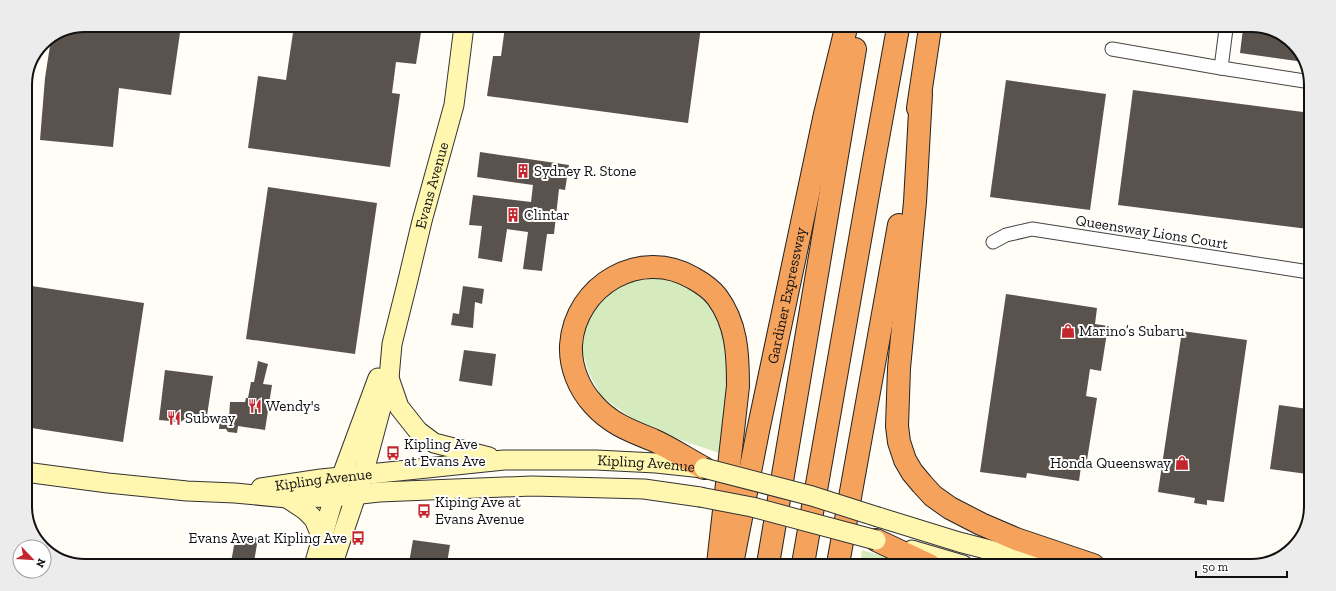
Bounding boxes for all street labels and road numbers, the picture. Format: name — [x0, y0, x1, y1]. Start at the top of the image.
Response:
street label: Evans Avenue — [411, 140, 452, 231]
street label: Queensway Lions Court — [1074, 211, 1230, 253]
street label: Gardiner Expressway — [763, 225, 810, 365]
street label: Kipling Avenue — [597, 451, 696, 476]
street label: Kipling Avenue — [274, 465, 373, 495]

